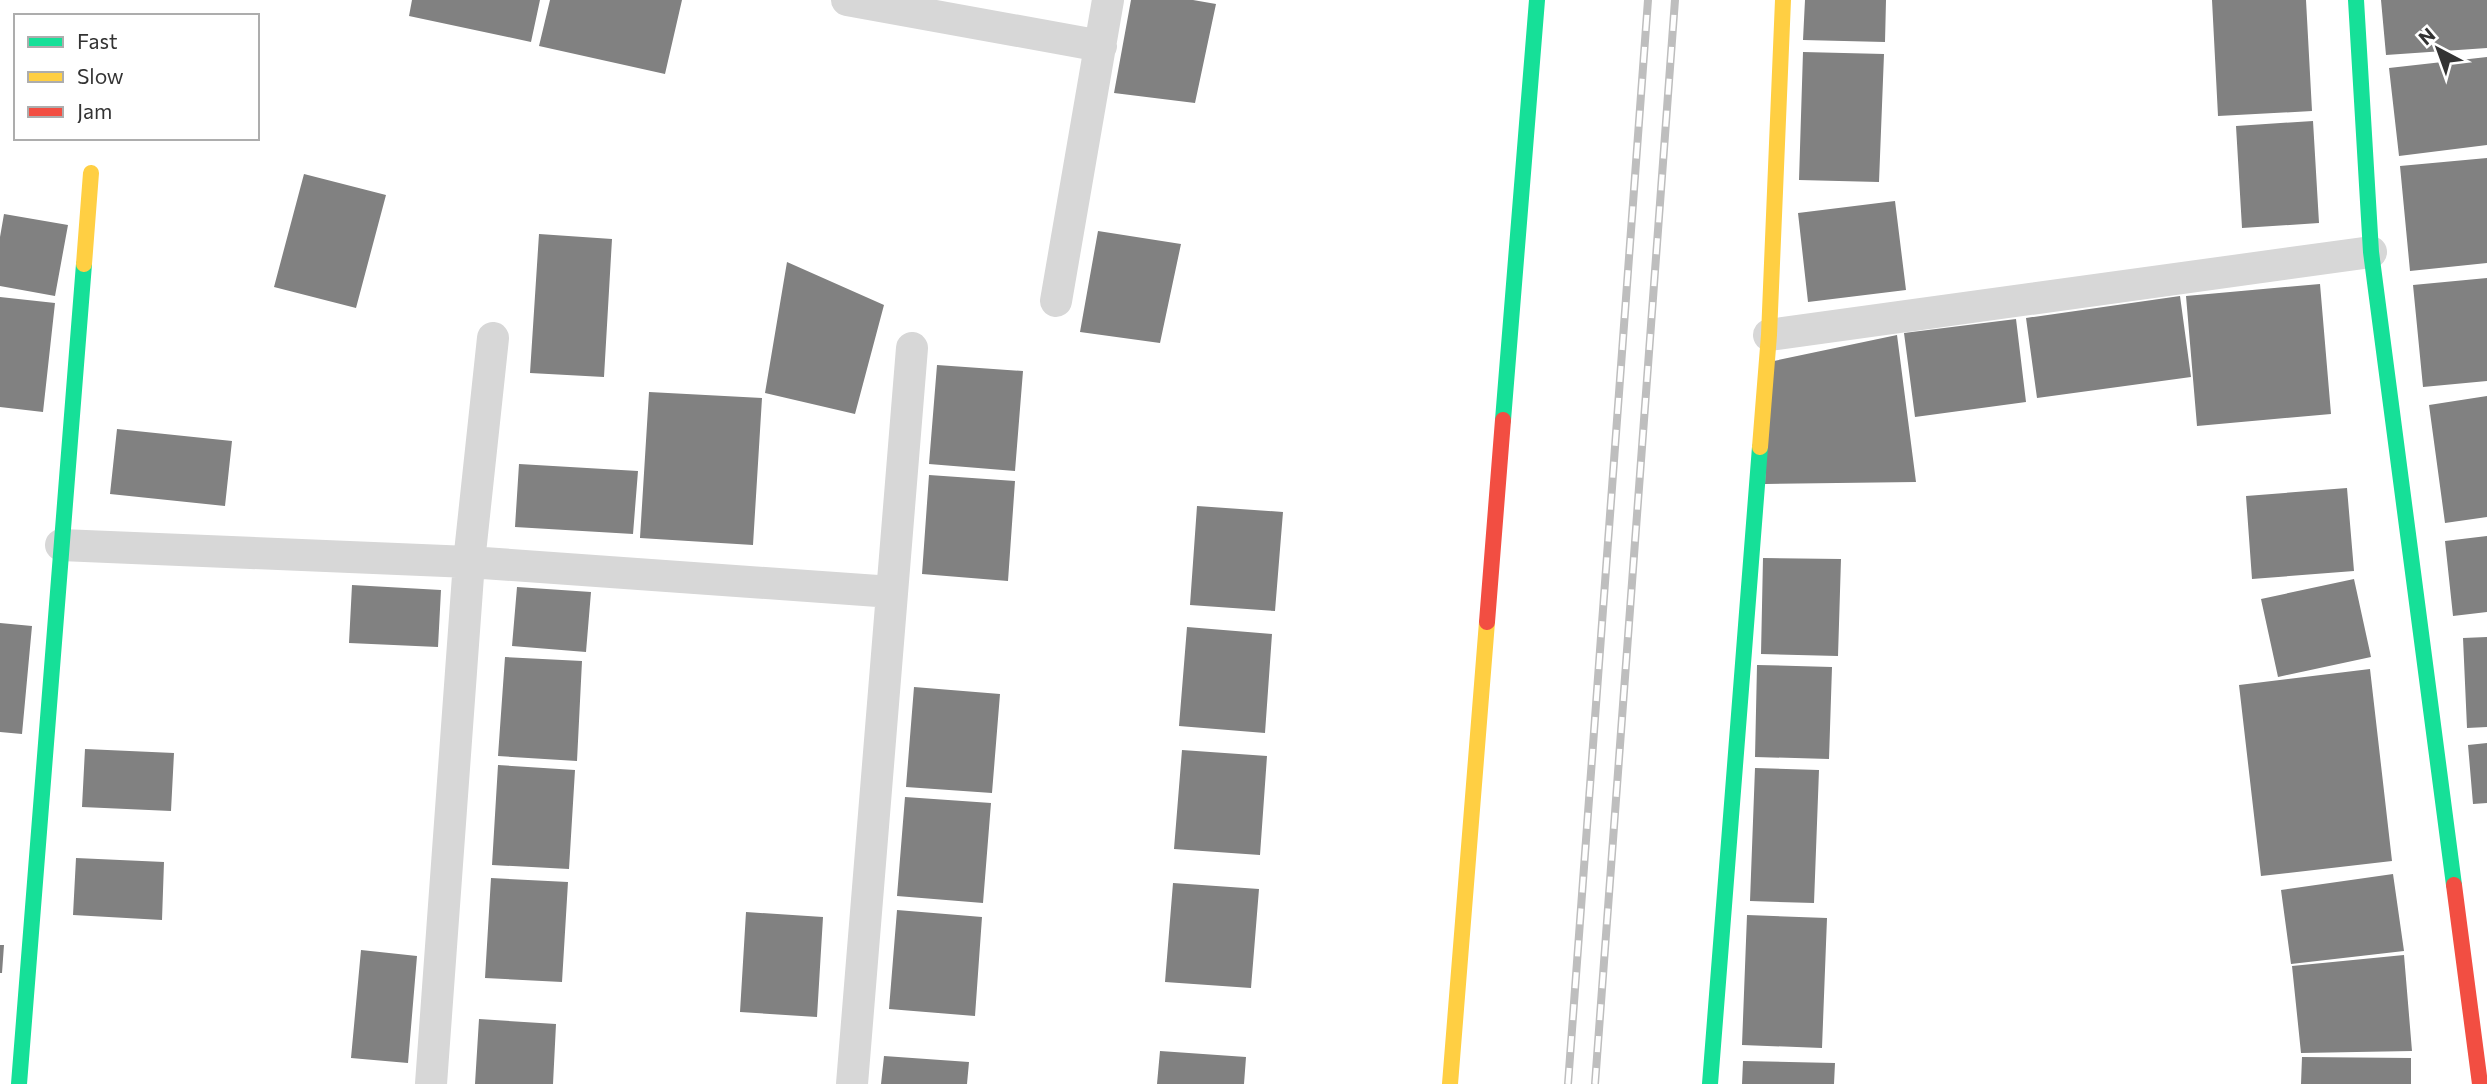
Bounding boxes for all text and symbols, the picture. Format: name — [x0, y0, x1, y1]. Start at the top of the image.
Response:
legend — [14, 14, 259, 140]
north arrow — [2403, 14, 2473, 84]
text: N — [2414, 22, 2439, 49]
text: Fast — [77, 28, 118, 53]
text: Slow — [77, 63, 124, 88]
text: Jam — [77, 98, 112, 123]

